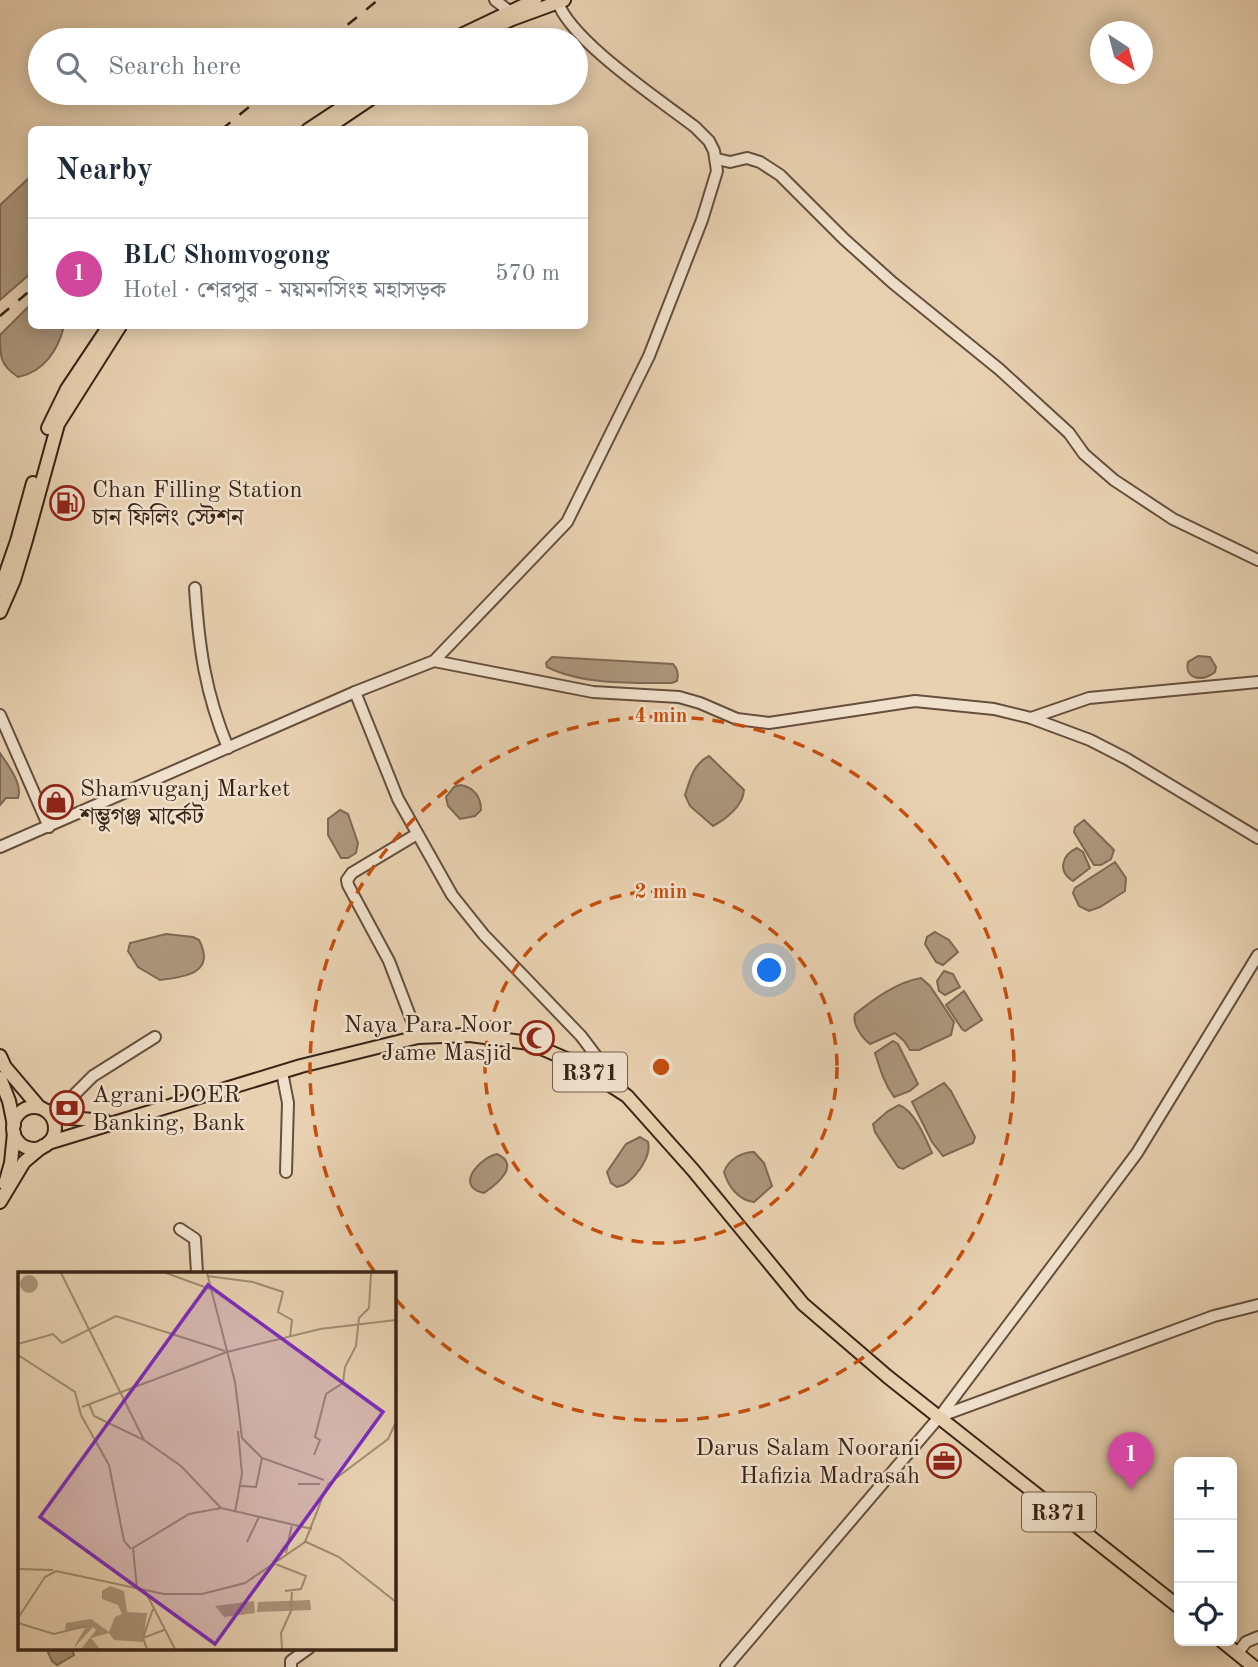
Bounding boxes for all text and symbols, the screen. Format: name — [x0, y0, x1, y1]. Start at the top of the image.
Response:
north arrow — [1090, 21, 1153, 84]
search box — [28, 28, 588, 105]
icon: search — [52, 48, 90, 86]
text: Search here — [108, 54, 241, 80]
text: Nearby — [56, 156, 153, 186]
text: BLC Shomvogong — [123, 243, 330, 269]
text: 1 — [72, 262, 86, 285]
text: 570 m — [495, 262, 560, 285]
text: Hotel · শেরপুর - ময়মনসিংহ মহাসড়ক — [123, 279, 446, 302]
place label: Chan Filling Station চান ফিলিং স্টেশন — [91, 479, 302, 531]
fuel station icon: Chan Filling Station চান ফিলিং স্টেশন — [48, 484, 86, 522]
text: 4 min — [635, 706, 687, 727]
place label: Shamvuganj Market শম্ভুগঞ্জ মার্কেট — [79, 778, 290, 832]
shop icon: Shamvuganj Market শম্ভুগঞ্জ মার্কেট — [37, 783, 75, 821]
text: 2 min — [635, 882, 687, 903]
your location — [752, 953, 786, 987]
place label: Naya Para Noor Jame Masjid — [344, 1014, 512, 1066]
mosque icon: Naya Para Noor Jame Masjid — [518, 1019, 556, 1057]
road number: R371 — [553, 1052, 627, 1092]
centre of rings — [649, 1055, 673, 1079]
place label: Agrani DOER Banking, Bank — [92, 1084, 246, 1136]
bank icon: Agrani DOER Banking, Bank — [48, 1089, 86, 1127]
inset map — [18, 1272, 396, 1650]
pin: 1 — [1108, 1432, 1154, 1490]
place label: Darus Salam Noorani Hafizia Madrasah — [695, 1437, 920, 1489]
office icon: Darus Salam Noorani Hafizia Madrasah — [925, 1442, 963, 1480]
map controls — [1174, 1457, 1237, 1646]
button: + — [1174, 1457, 1237, 1520]
road number: R371 — [1022, 1492, 1096, 1532]
button: − — [1174, 1520, 1237, 1583]
button: locate — [1174, 1583, 1237, 1646]

